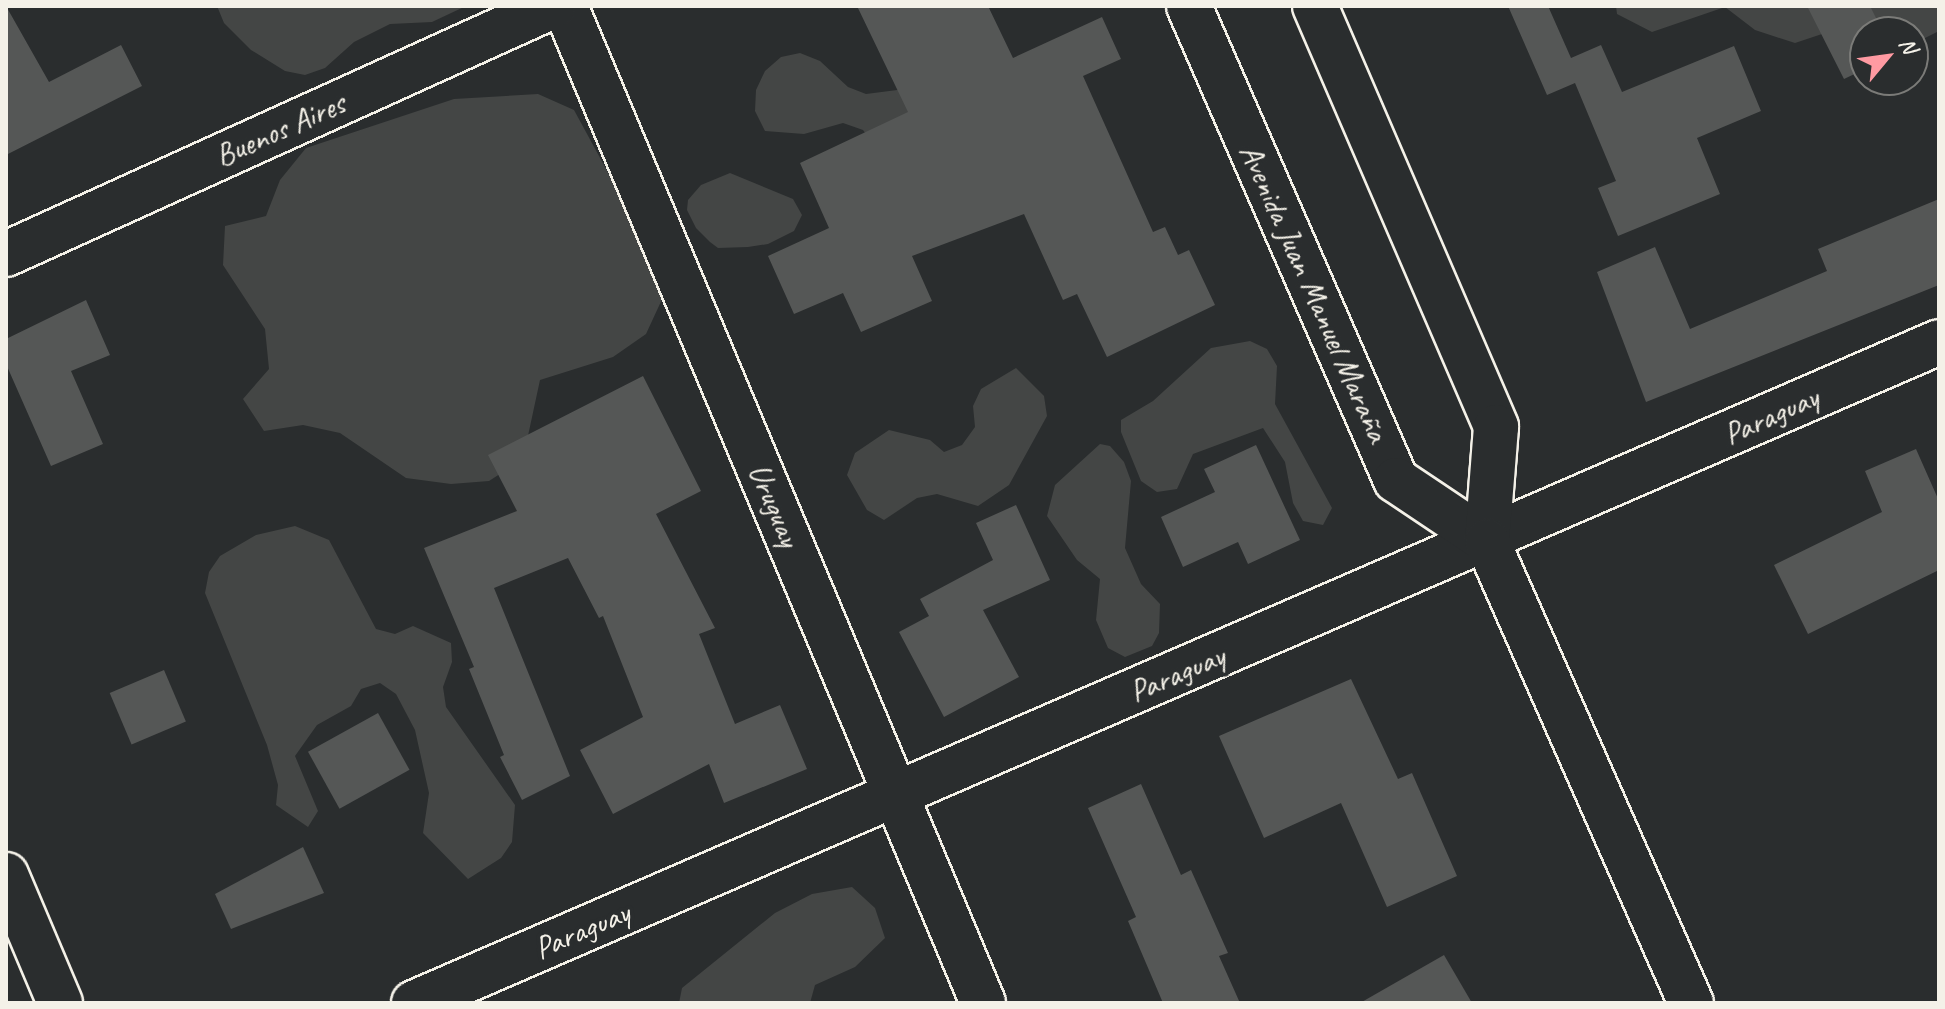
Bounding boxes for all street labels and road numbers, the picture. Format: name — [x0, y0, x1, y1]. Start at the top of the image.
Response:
street label: Buenos Aires — [209, 84, 351, 176]
street label: Avenida Juan Manuel Maraña — [1231, 138, 1397, 448]
street label: Paraguay — [1718, 378, 1824, 454]
street label: Uruguay — [739, 458, 809, 552]
street label: Paraguay — [1123, 637, 1231, 711]
street label: Paraguay — [528, 894, 636, 968]

